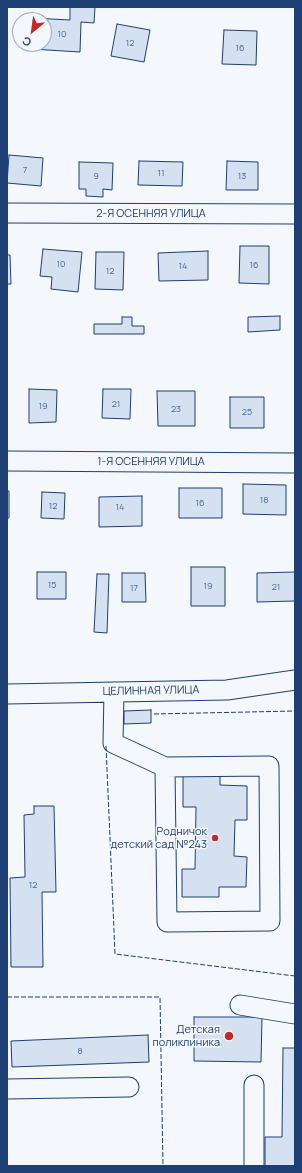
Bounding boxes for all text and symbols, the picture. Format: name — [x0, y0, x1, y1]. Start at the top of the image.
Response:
north arrow — [12, 12, 52, 52]
house number: 10 — [58, 29, 66, 39]
text: С — [19, 34, 34, 51]
house number: 12 — [126, 38, 134, 48]
house number: 16 — [235, 43, 245, 53]
house number: 7 — [23, 165, 27, 175]
house number: 11 — [157, 168, 165, 178]
house number: 9 — [93, 171, 99, 181]
house number: 13 — [238, 171, 246, 181]
street label: 2-Я ОСЕННЯЯ УЛИЦА — [96, 207, 206, 221]
house number: 10 — [57, 259, 65, 269]
house number: 16 — [249, 260, 259, 270]
house number: 14 — [179, 261, 187, 271]
house number: 12 — [106, 266, 114, 276]
house number: 21 — [112, 399, 120, 409]
house number: 19 — [38, 401, 48, 411]
house number: 23 — [171, 404, 181, 414]
house number: 25 — [242, 407, 252, 417]
street label: 1-Я ОСЕННЯЯ УЛИЦА — [97, 455, 205, 469]
house number: 18 — [260, 495, 268, 505]
house number: 16 — [195, 498, 205, 508]
house number: 12 — [49, 501, 57, 511]
house number: 14 — [116, 502, 124, 512]
house number: 15 — [48, 580, 56, 590]
house number: 19 — [203, 581, 213, 591]
house number: 21 — [272, 582, 280, 592]
house number: 17 — [130, 583, 138, 593]
street label: ЦЕЛИННАЯ УЛИЦА — [103, 684, 199, 698]
place label: Родничок детский сад №243 — [111, 825, 207, 851]
marker: Родничок детский сад №243 — [210, 833, 220, 843]
house number: 12 — [29, 880, 37, 890]
place label: Детская поликлиника — [152, 1023, 220, 1049]
marker: Детская поликлиника — [223, 1030, 235, 1042]
house number: 8 — [77, 1046, 83, 1056]

